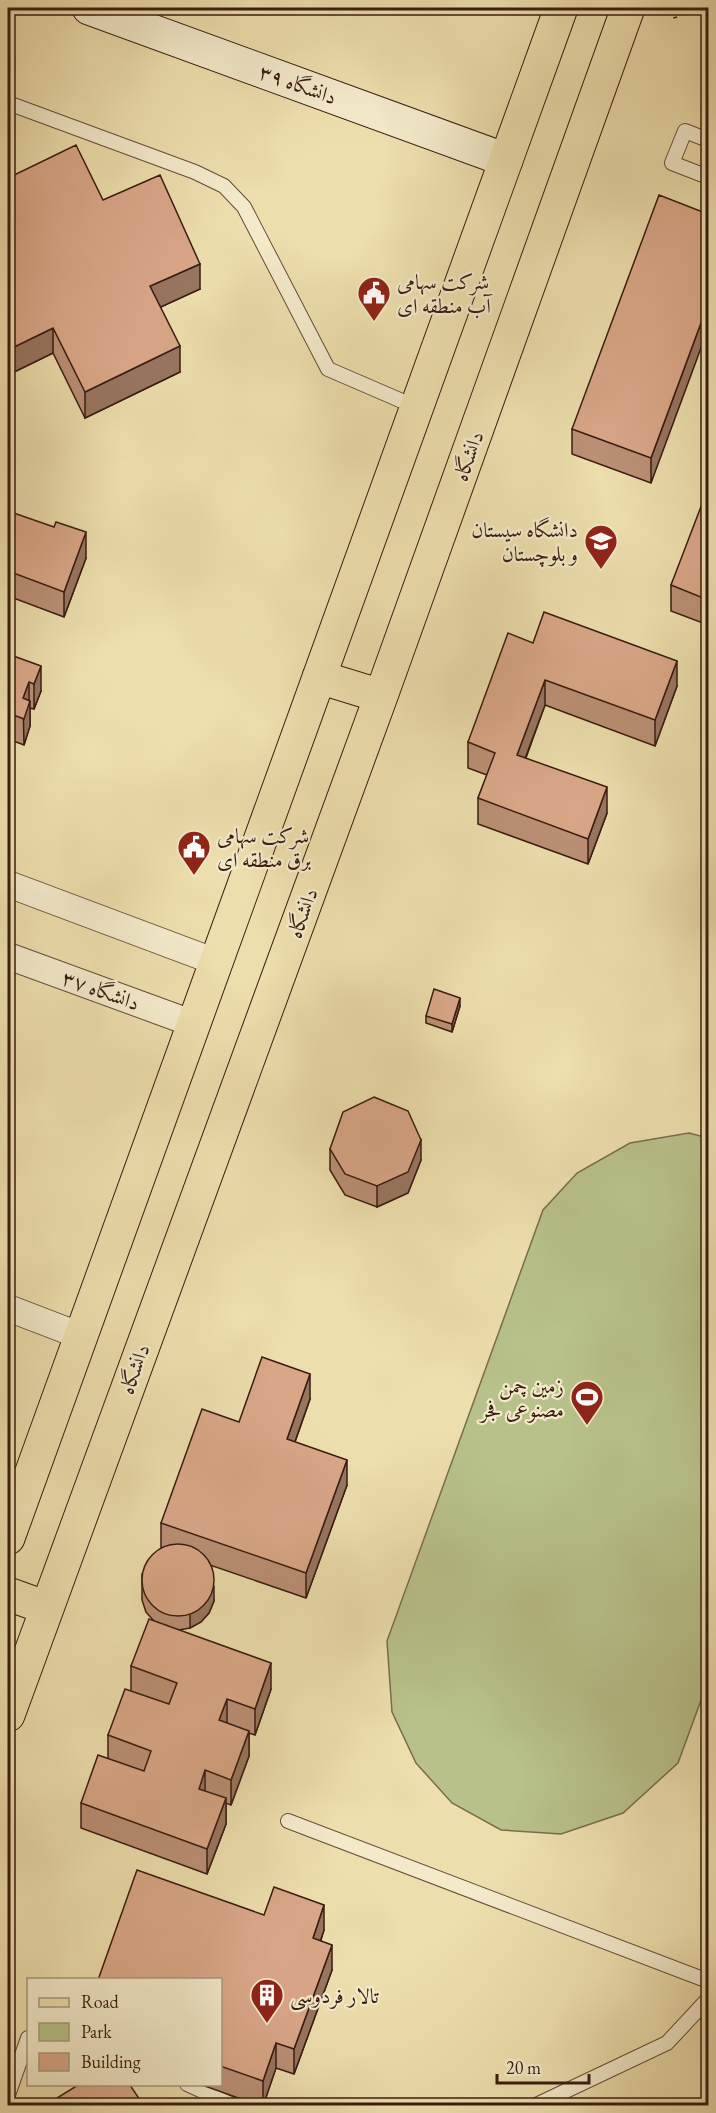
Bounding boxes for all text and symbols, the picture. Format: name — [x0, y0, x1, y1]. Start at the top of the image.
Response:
street label: دانشگاه ۳۹ — [256, 58, 340, 110]
place label: شرکت سهامی آب منطقه ای — [397, 268, 493, 319]
public building icon: شرکت سهامی آب منطقه ای — [356, 275, 392, 322]
street label: دانشگاه — [446, 427, 490, 485]
place label: دانشگاه سیستان و بلوچستان — [471, 516, 578, 568]
school or university icon: دانشگاه سیستان و بلوچستان — [583, 523, 619, 570]
place label: شرکت سهامی برق منطقه ای — [217, 822, 311, 873]
public building icon: شرکت سهامی برق منطقه ای — [176, 829, 212, 876]
street label: دانشگاه — [280, 884, 324, 942]
street label: دانشگاه ۳۷ — [59, 964, 143, 1016]
street label: دانشگاه — [112, 1340, 156, 1398]
place label: زمین چمن مصنوعی فجر — [479, 1372, 564, 1423]
sports icon: زمین چمن مصنوعی فجر — [569, 1379, 605, 1426]
building icon: تالار فردوسی — [249, 1977, 285, 2024]
legend — [27, 1978, 222, 2086]
place label: تالار فردوسی — [290, 1982, 380, 2011]
text: Road — [81, 1990, 120, 2013]
text: Park — [81, 2020, 112, 2043]
scale bar — [497, 2047, 588, 2085]
text: Building — [81, 2050, 141, 2073]
text: 20 m — [506, 2056, 541, 2079]

